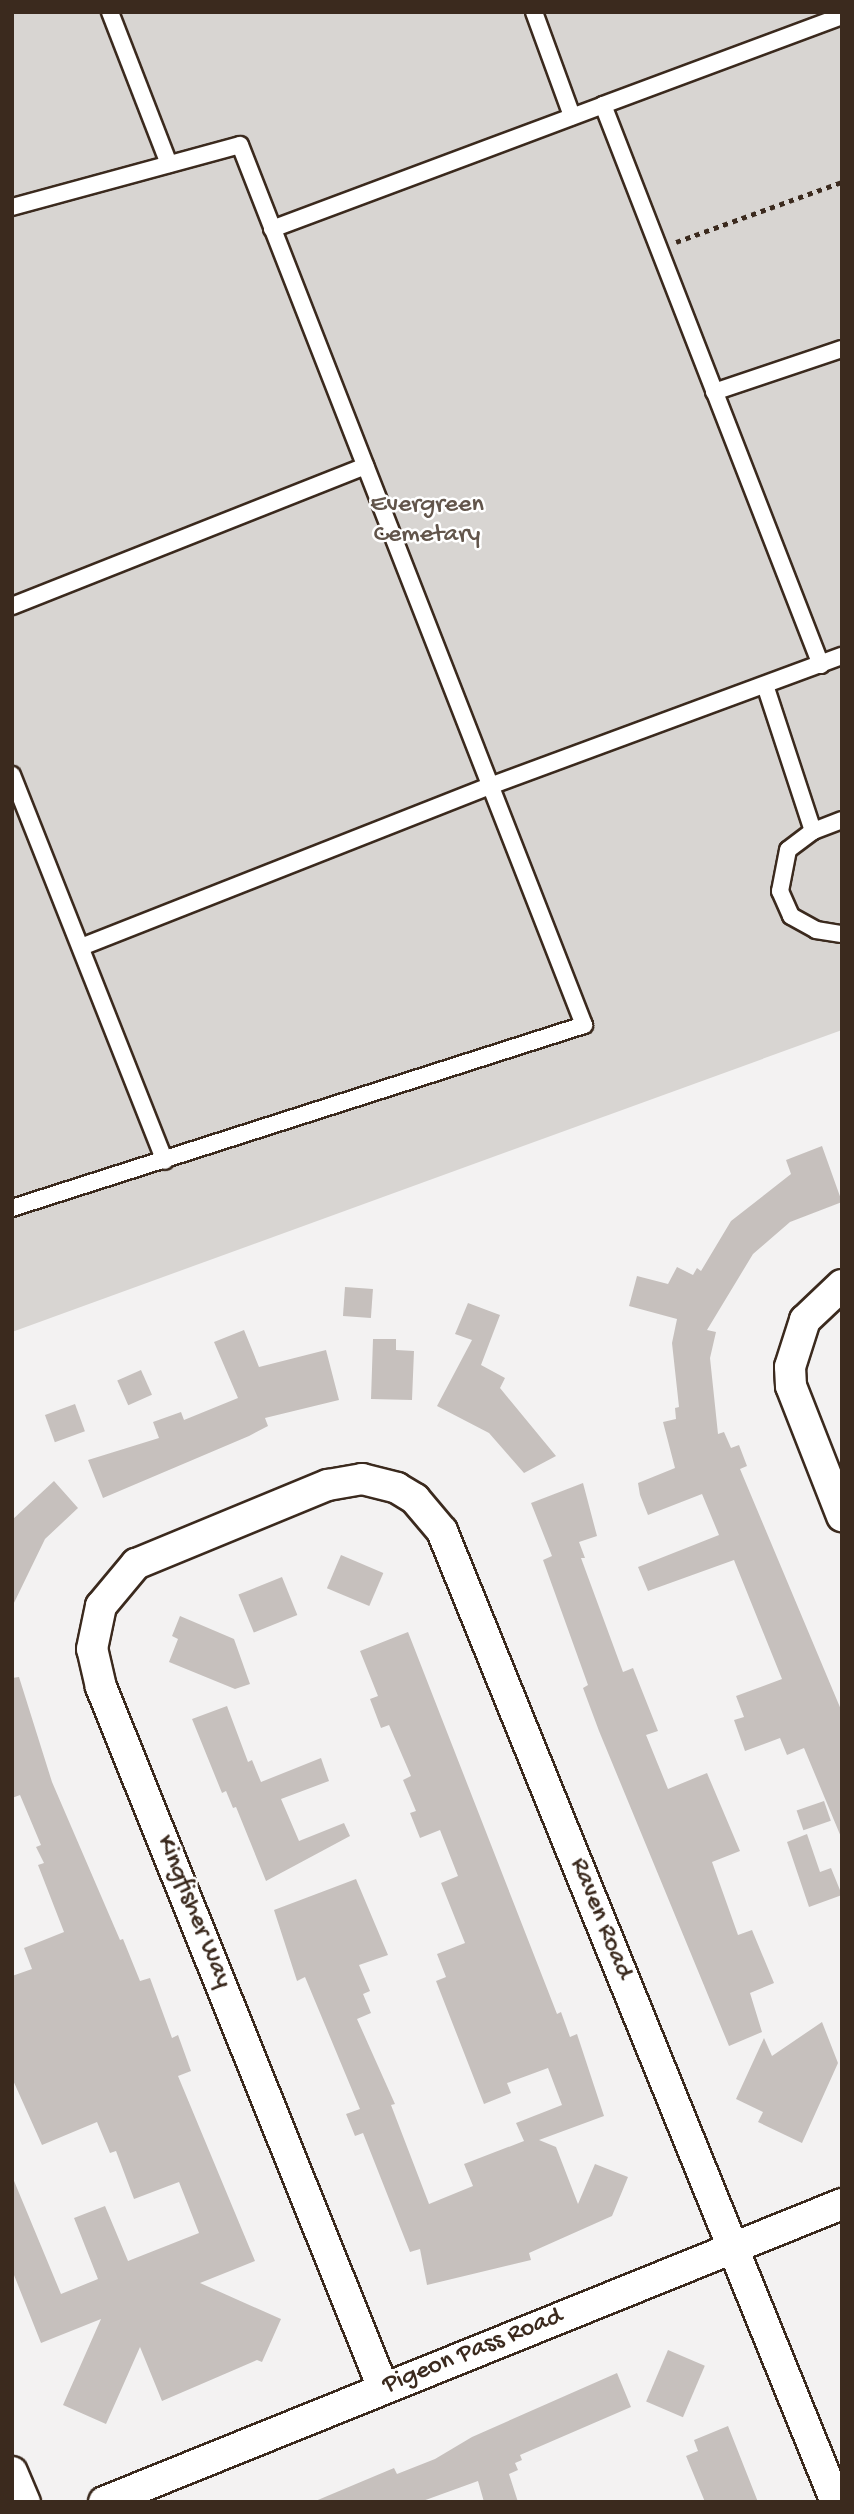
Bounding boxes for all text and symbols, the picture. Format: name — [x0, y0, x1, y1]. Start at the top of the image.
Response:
park label: Evergreen Cemetary — [370, 490, 484, 552]
street label: Kingfisher Way — [148, 1831, 238, 1993]
street label: Raven Road — [562, 1854, 638, 1984]
street label: Pigeon Pass Road — [379, 2302, 567, 2402]

